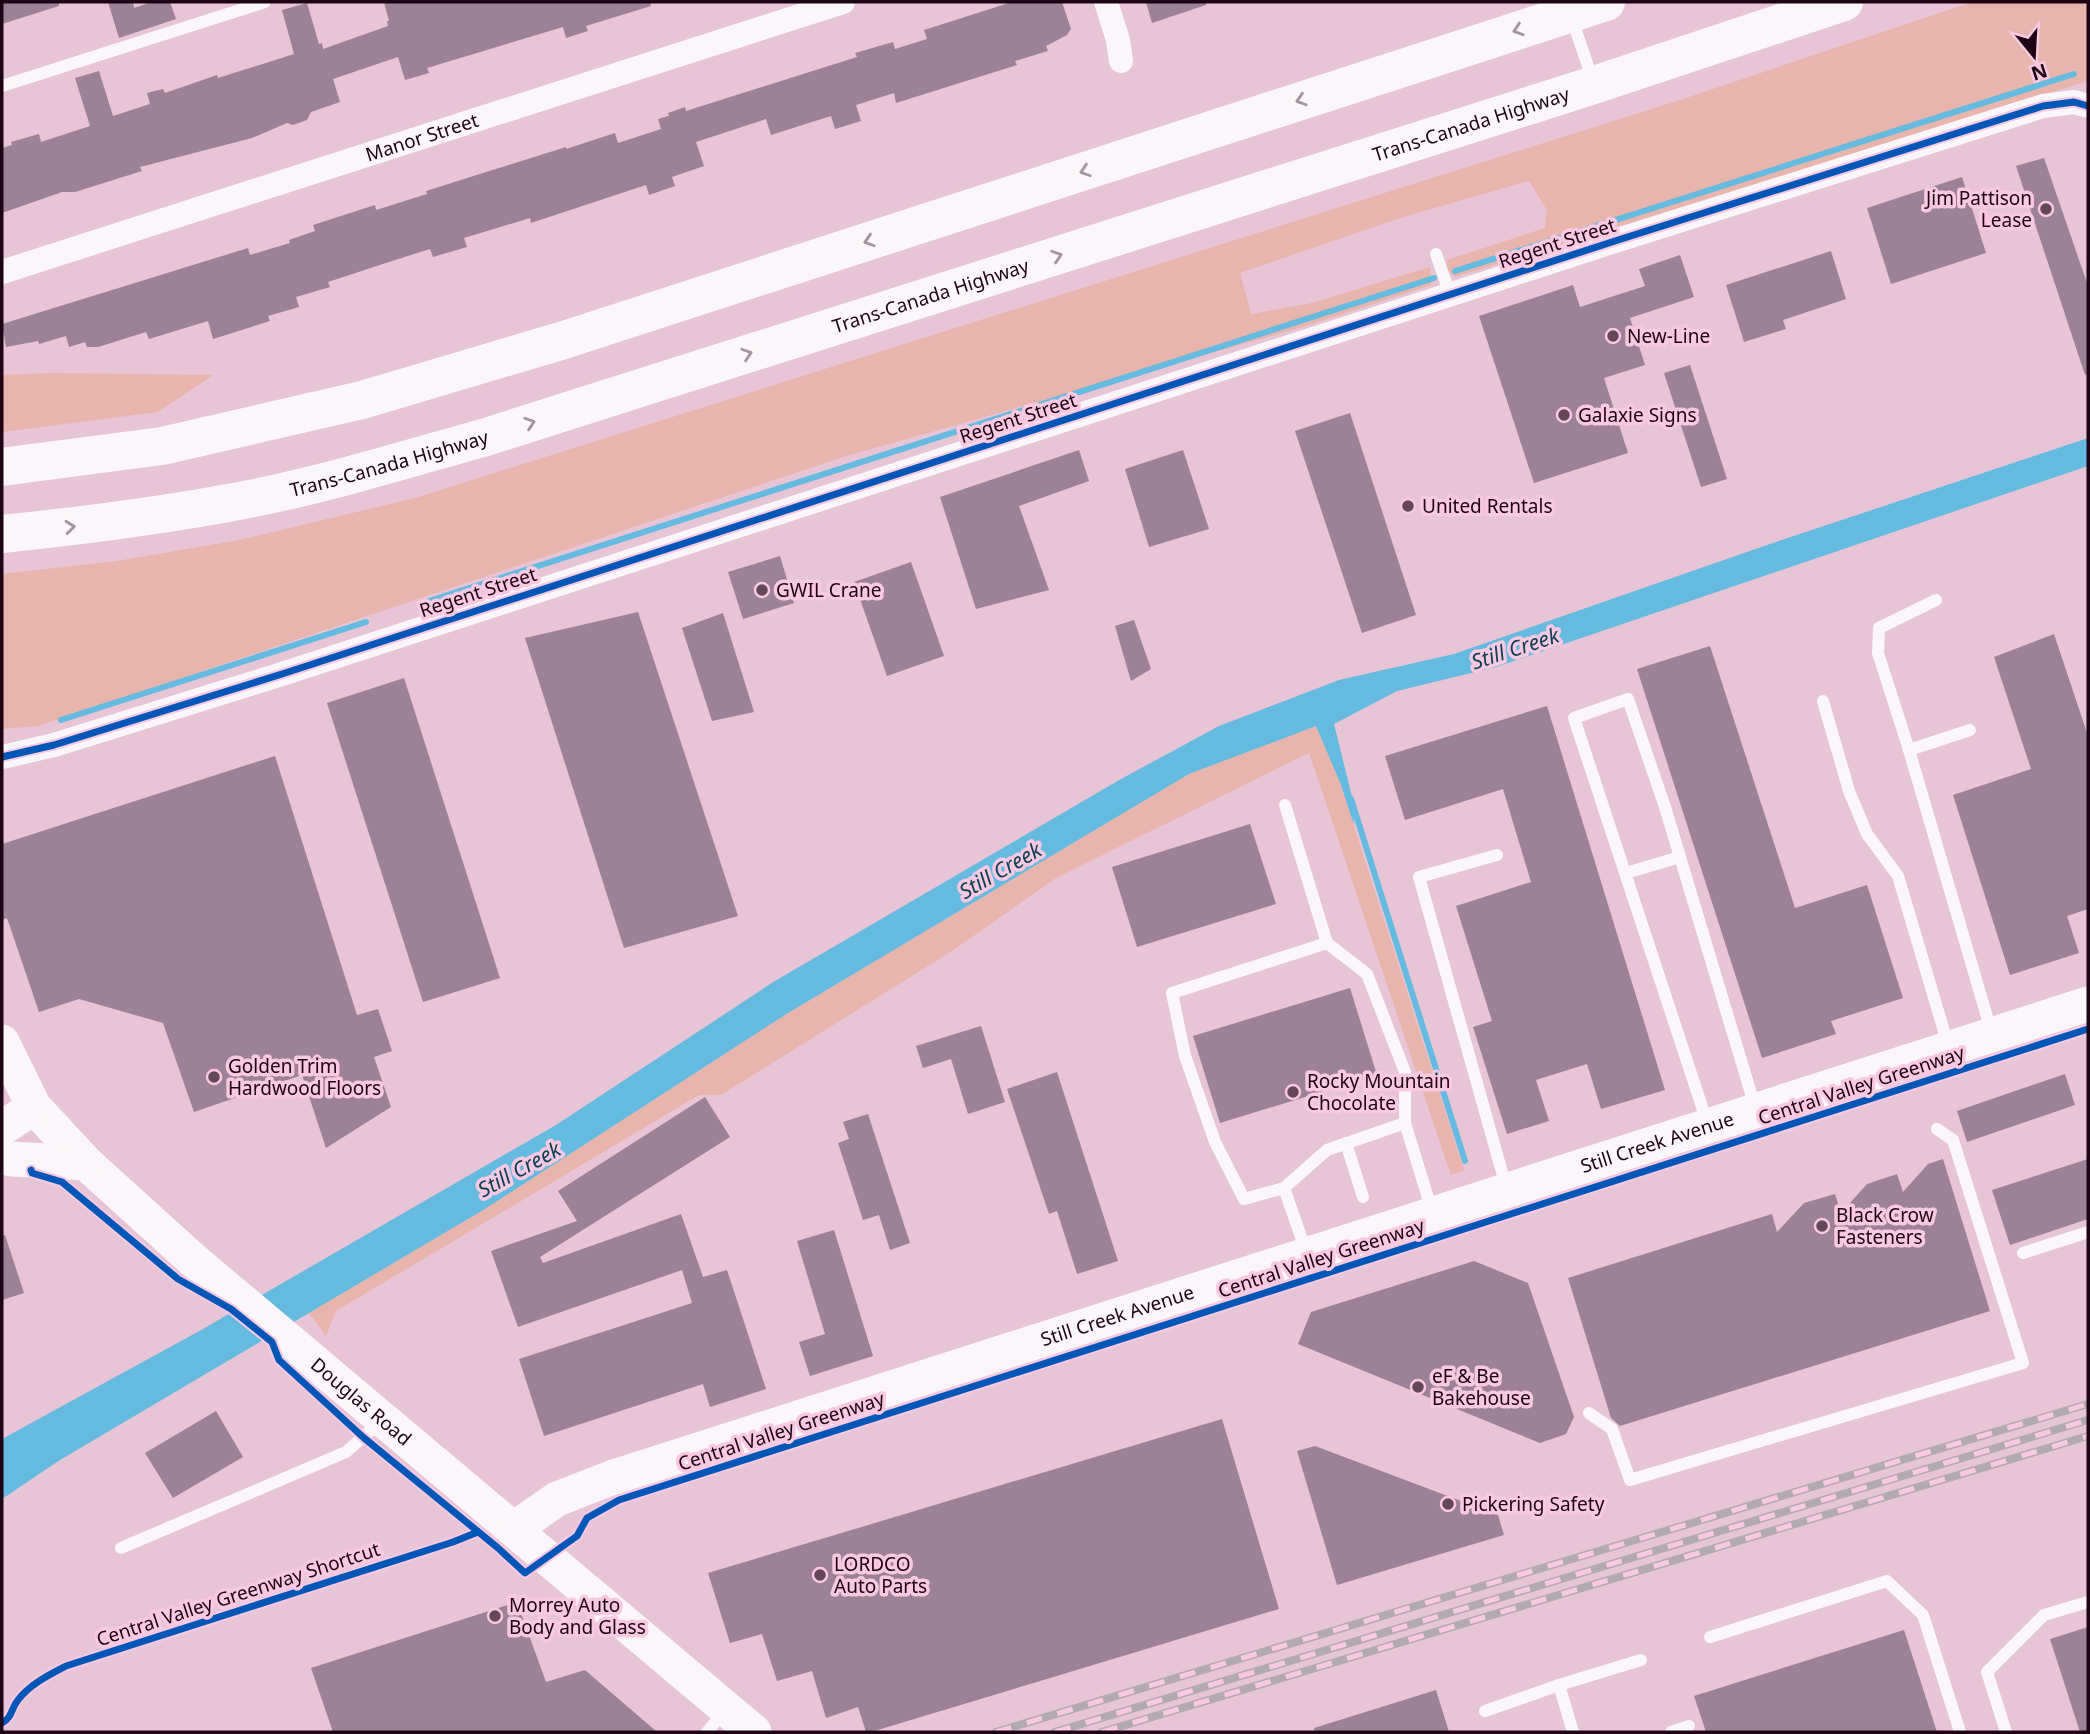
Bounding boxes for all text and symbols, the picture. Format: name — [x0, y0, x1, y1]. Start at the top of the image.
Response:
north arrow — [1999, 21, 2069, 91]
one-way arrow — [1512, 22, 1524, 36]
text: N — [2028, 57, 2051, 87]
street label: Trans-Canada Highway — [1369, 81, 1573, 168]
one-way arrow — [1296, 92, 1308, 107]
street label: Manor Street — [362, 107, 482, 167]
one-way arrow — [1079, 162, 1091, 177]
place label: Jim Pattison Lease — [1924, 185, 2032, 233]
marker: Jim Pattison Lease — [2038, 201, 2054, 217]
street label: Regent Street — [1495, 212, 1619, 274]
one-way arrow — [863, 233, 875, 247]
one-way arrow — [1051, 249, 1063, 264]
street label: Trans-Canada Highway — [829, 252, 1032, 339]
place label: New-Line — [1627, 323, 1710, 349]
marker: New-Line — [1605, 328, 1621, 344]
one-way arrow — [740, 348, 752, 362]
street label: Regent Street — [956, 387, 1080, 449]
place label: Galaxie Signs — [1578, 402, 1697, 428]
marker: Galaxie Signs — [1556, 407, 1572, 423]
one-way arrow — [523, 417, 535, 431]
street label: Trans-Canada Highway — [287, 424, 492, 503]
place label: United Rentals — [1422, 493, 1553, 519]
marker: United Rentals — [1400, 498, 1416, 514]
one-way arrow — [64, 519, 75, 534]
street label: Regent Street — [416, 561, 540, 623]
place label: GWIL Crane — [776, 577, 881, 603]
marker: GWIL Crane — [754, 582, 770, 598]
water label: Still Creek — [1467, 620, 1564, 675]
water label: Still Creek — [954, 834, 1048, 905]
street label: Central Valley Greenway — [1755, 1039, 1968, 1131]
place label: Golden Trim Hardwood Floors — [228, 1053, 381, 1101]
place label: Rocky Mountain Chocolate — [1307, 1068, 1451, 1116]
marker: Golden Trim Hardwood Floors — [206, 1069, 222, 1085]
marker: Rocky Mountain Chocolate — [1285, 1084, 1301, 1100]
street label: Still Creek Avenue — [1577, 1106, 1737, 1179]
water label: Still Creek — [472, 1134, 567, 1203]
place label: Black Crow Fasteners — [1836, 1202, 1934, 1250]
street label: Central Valley Greenway — [1215, 1212, 1428, 1304]
marker: Black Crow Fasteners — [1814, 1218, 1830, 1234]
street label: Still Creek Avenue — [1037, 1279, 1197, 1352]
street label: Douglas Road — [305, 1351, 417, 1451]
place label: eF & Be Bakehouse — [1432, 1363, 1531, 1411]
marker: eF & Be Bakehouse — [1410, 1379, 1426, 1395]
street label: Central Valley Greenway — [675, 1385, 888, 1477]
place label: Pickering Safety — [1462, 1491, 1605, 1517]
marker: Pickering Safety — [1440, 1496, 1456, 1512]
street label: Central Valley Greenway Shortcut — [93, 1536, 383, 1652]
place label: LORDCO Auto Parts — [834, 1551, 927, 1599]
marker: LORDCO Auto Parts — [812, 1567, 828, 1583]
place label: Morrey Auto Body and Glass — [509, 1592, 646, 1640]
marker: Morrey Auto Body and Glass — [487, 1608, 503, 1624]

